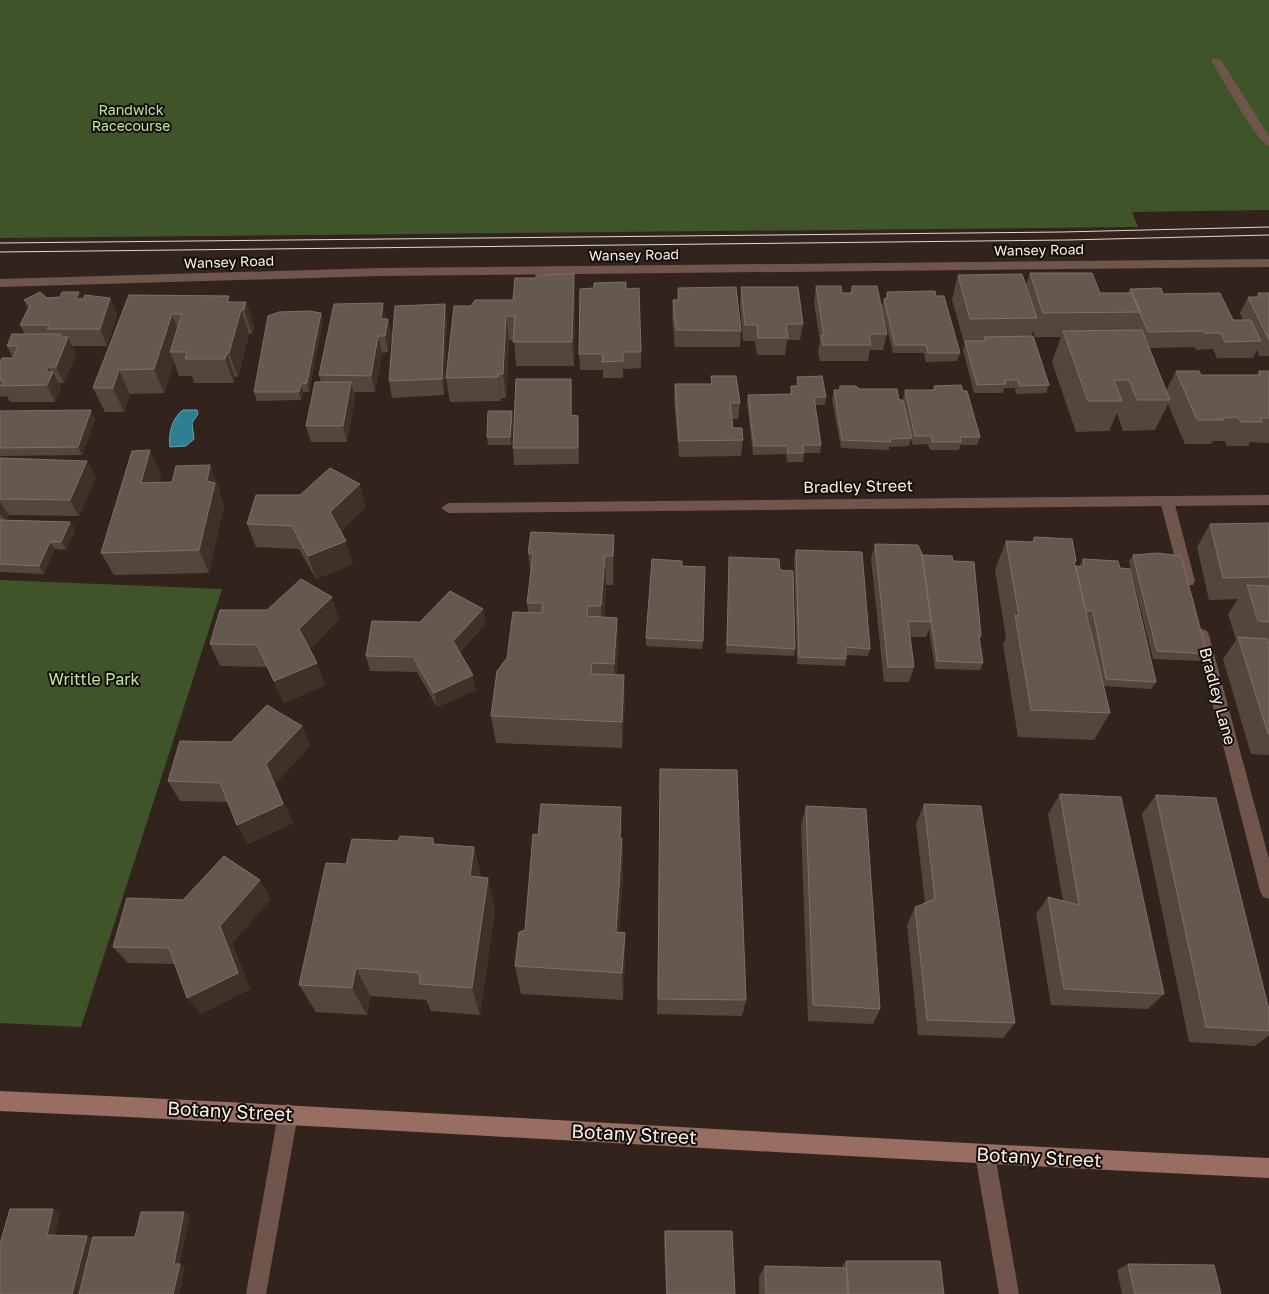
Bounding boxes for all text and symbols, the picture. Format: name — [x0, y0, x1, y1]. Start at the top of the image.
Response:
park label: Randwick Racecourse — [92, 101, 170, 134]
street label: Wansey Road — [994, 240, 1084, 259]
street label: Wansey Road — [589, 245, 679, 264]
street label: Wansey Road — [184, 251, 274, 272]
street label: Bradley Street — [803, 475, 913, 497]
street label: Bradley Lane — [1195, 645, 1241, 747]
park label: Writtle Park — [48, 669, 140, 689]
street label: Botany Street — [167, 1096, 293, 1125]
street label: Botany Street — [571, 1119, 697, 1148]
street label: Botany Street — [976, 1142, 1102, 1171]

